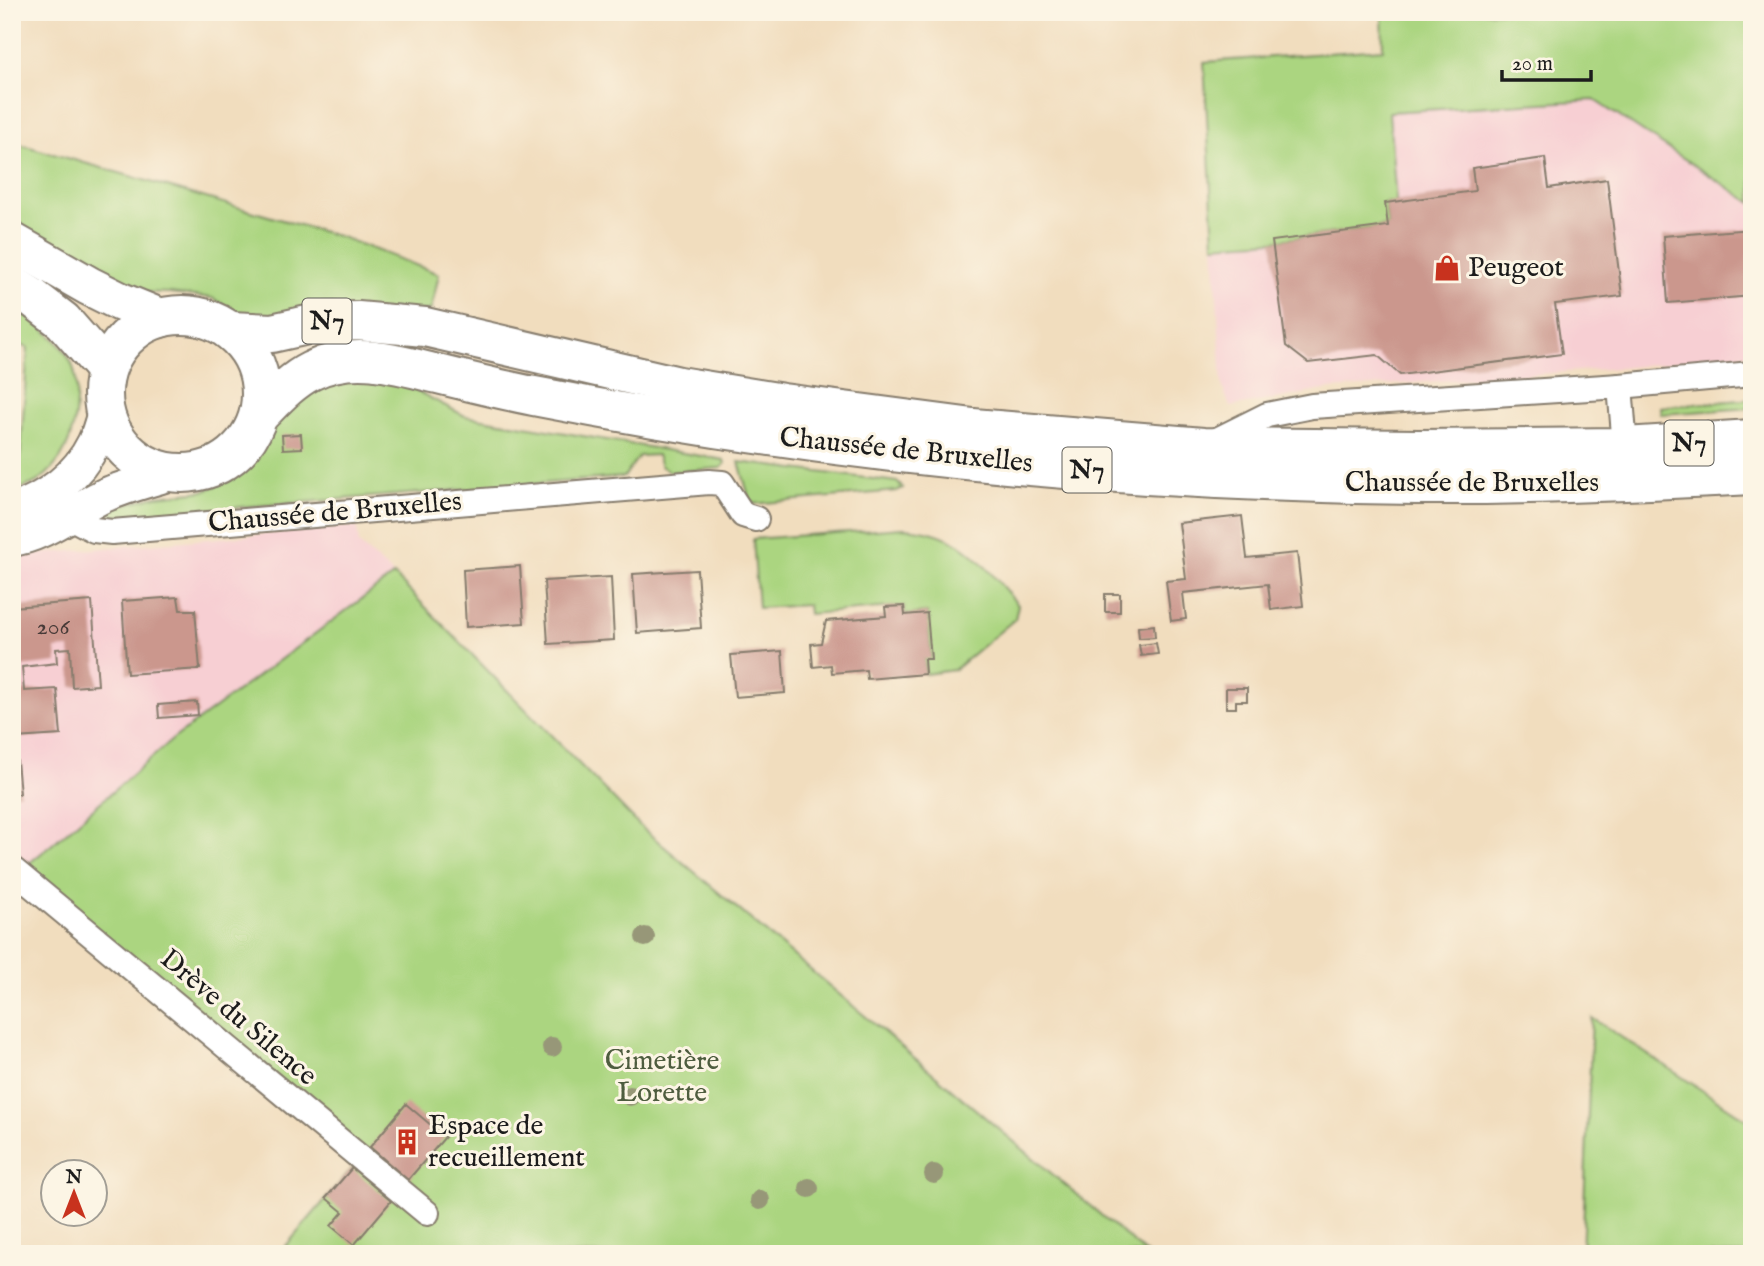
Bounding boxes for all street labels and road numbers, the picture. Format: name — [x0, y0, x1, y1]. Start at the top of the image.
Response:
road number: N7 — [302, 298, 352, 344]
street label: Chaussée de Bruxelles — [778, 420, 1034, 482]
road number: N7 — [1664, 420, 1714, 466]
road number: N7 — [1062, 447, 1112, 492]
street label: Chaussée de Bruxelles — [1345, 466, 1599, 501]
street label: Chaussée de Bruxelles — [207, 484, 463, 542]
street label: Drève du Silence — [152, 942, 324, 1094]

